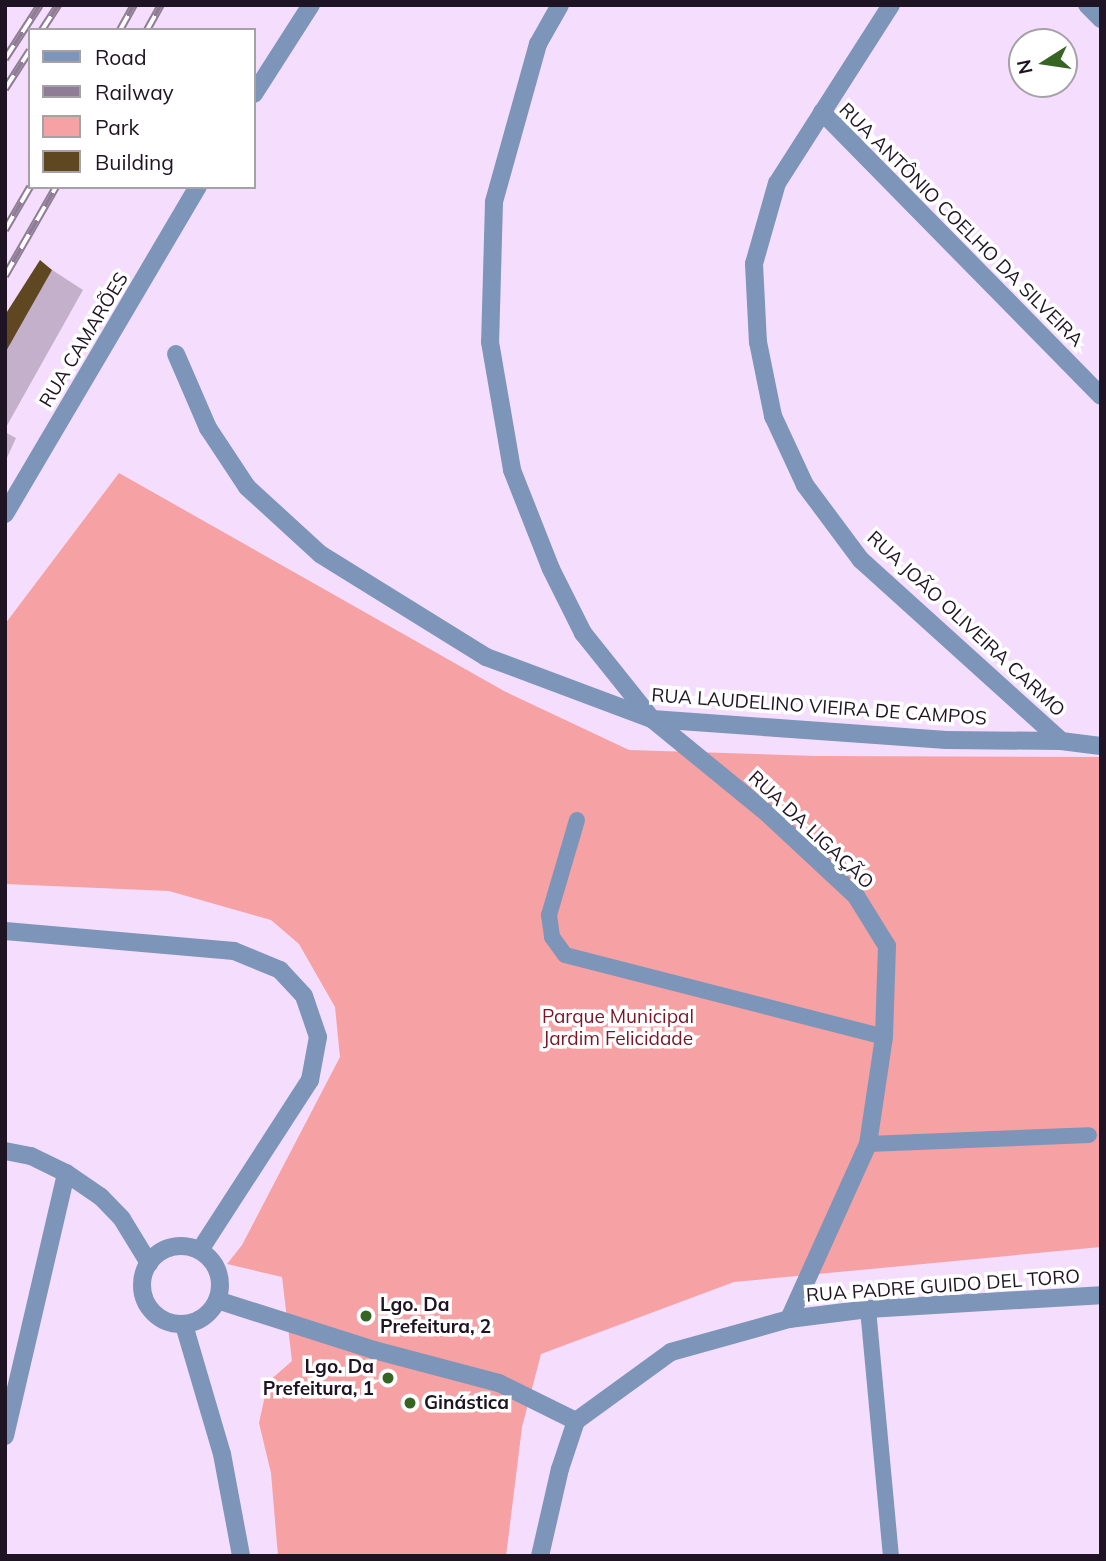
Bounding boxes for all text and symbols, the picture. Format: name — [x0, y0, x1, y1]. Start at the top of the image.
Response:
legend — [28, 28, 256, 189]
north arrow — [1008, 28, 1078, 98]
text: Road — [95, 44, 146, 70]
text: N — [1011, 57, 1038, 76]
text: Railway — [95, 79, 174, 105]
street label: RUA ANTÔNIO COELHO DA SILVEIRA — [834, 98, 1088, 352]
text: Park — [95, 114, 139, 140]
text: Building — [95, 149, 174, 175]
street label: RUA CAMARÕES — [35, 268, 133, 412]
street label: RUA JOÃO OLIVEIRA CARMO — [862, 526, 1070, 722]
street label: RUA LAUDELINO VIEIRA DE CAMPOS — [651, 684, 987, 730]
street label: RUA DA LIGAÇÃO — [744, 766, 878, 894]
park label: Parque Municipal Jardim Felicidade — [542, 1006, 694, 1050]
street label: RUA PADRE GUIDO DEL TORO — [805, 1265, 1081, 1307]
place label: Lgo. Da Prefeitura, 2 — [380, 1294, 491, 1338]
marker: Lgo. Da Prefeitura, 2 — [358, 1308, 374, 1324]
place label: Lgo. Da Prefeitura, 1 — [263, 1356, 374, 1400]
marker: Lgo. Da Prefeitura, 1 — [380, 1370, 396, 1386]
place label: Ginástica — [424, 1392, 509, 1414]
marker: Ginástica — [402, 1395, 418, 1411]

